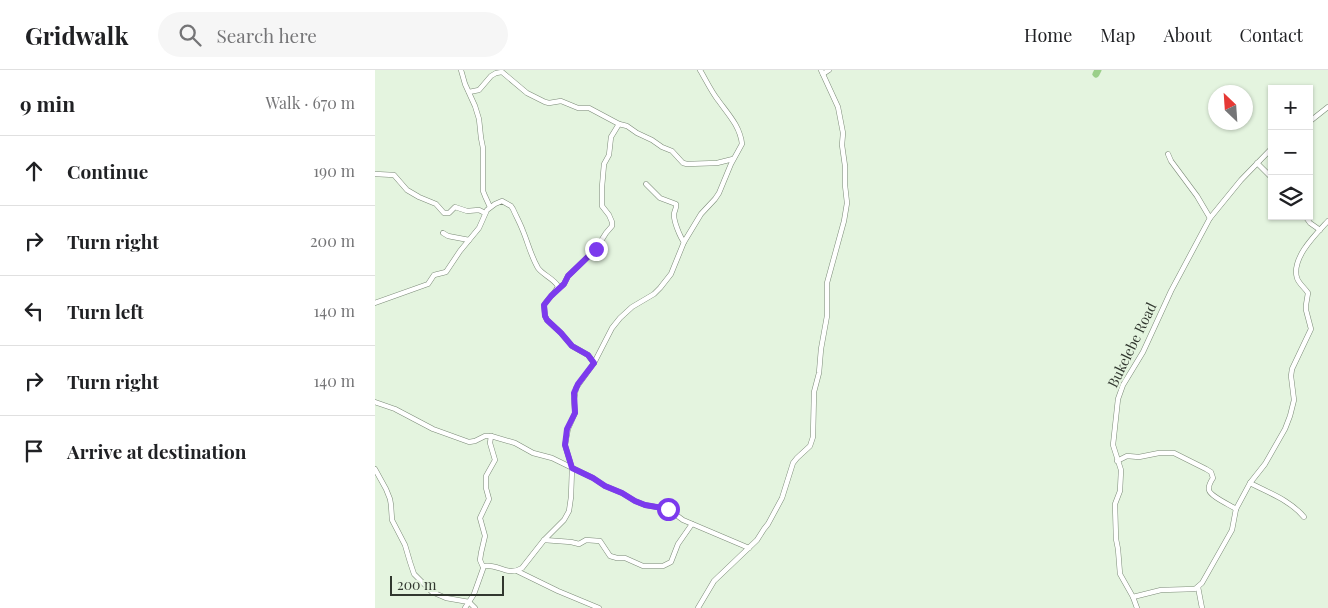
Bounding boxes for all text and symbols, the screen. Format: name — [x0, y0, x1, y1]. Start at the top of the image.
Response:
search box — [158, 12, 508, 57]
text: Gridwalk — [25, 19, 128, 51]
icon: search — [176, 21, 204, 49]
text: Search here — [216, 22, 317, 48]
text: Home — [1024, 23, 1072, 47]
text: Map — [1100, 23, 1135, 47]
text: About — [1163, 23, 1212, 47]
text: Contact — [1240, 23, 1303, 47]
north arrow — [1208, 85, 1253, 130]
map controls — [1268, 85, 1313, 220]
button: + — [1268, 85, 1313, 130]
text: 9 min — [20, 89, 75, 117]
text: Walk · 670 m — [265, 92, 355, 113]
button: − — [1268, 130, 1313, 175]
icon: ahead — [20, 157, 48, 185]
text: Continue — [67, 158, 148, 184]
text: 190 m — [313, 160, 355, 181]
button: layers — [1268, 175, 1313, 220]
icon: right — [20, 227, 48, 255]
text: Turn right — [67, 228, 159, 254]
text: 200 m — [310, 230, 355, 251]
route end — [585, 238, 608, 261]
icon: left — [20, 297, 48, 325]
text: Turn left — [67, 298, 144, 324]
street label: Bukelebe Road — [1103, 299, 1160, 391]
text: 140 m — [313, 300, 355, 321]
icon: right — [20, 367, 48, 395]
text: Turn right — [67, 368, 159, 394]
text: 140 m — [313, 370, 355, 391]
icon: arrive — [20, 437, 48, 465]
text: Arrive at destination — [67, 438, 247, 464]
route start — [657, 498, 680, 521]
scale bar — [390, 573, 504, 596]
text: 200 m — [397, 575, 436, 594]

